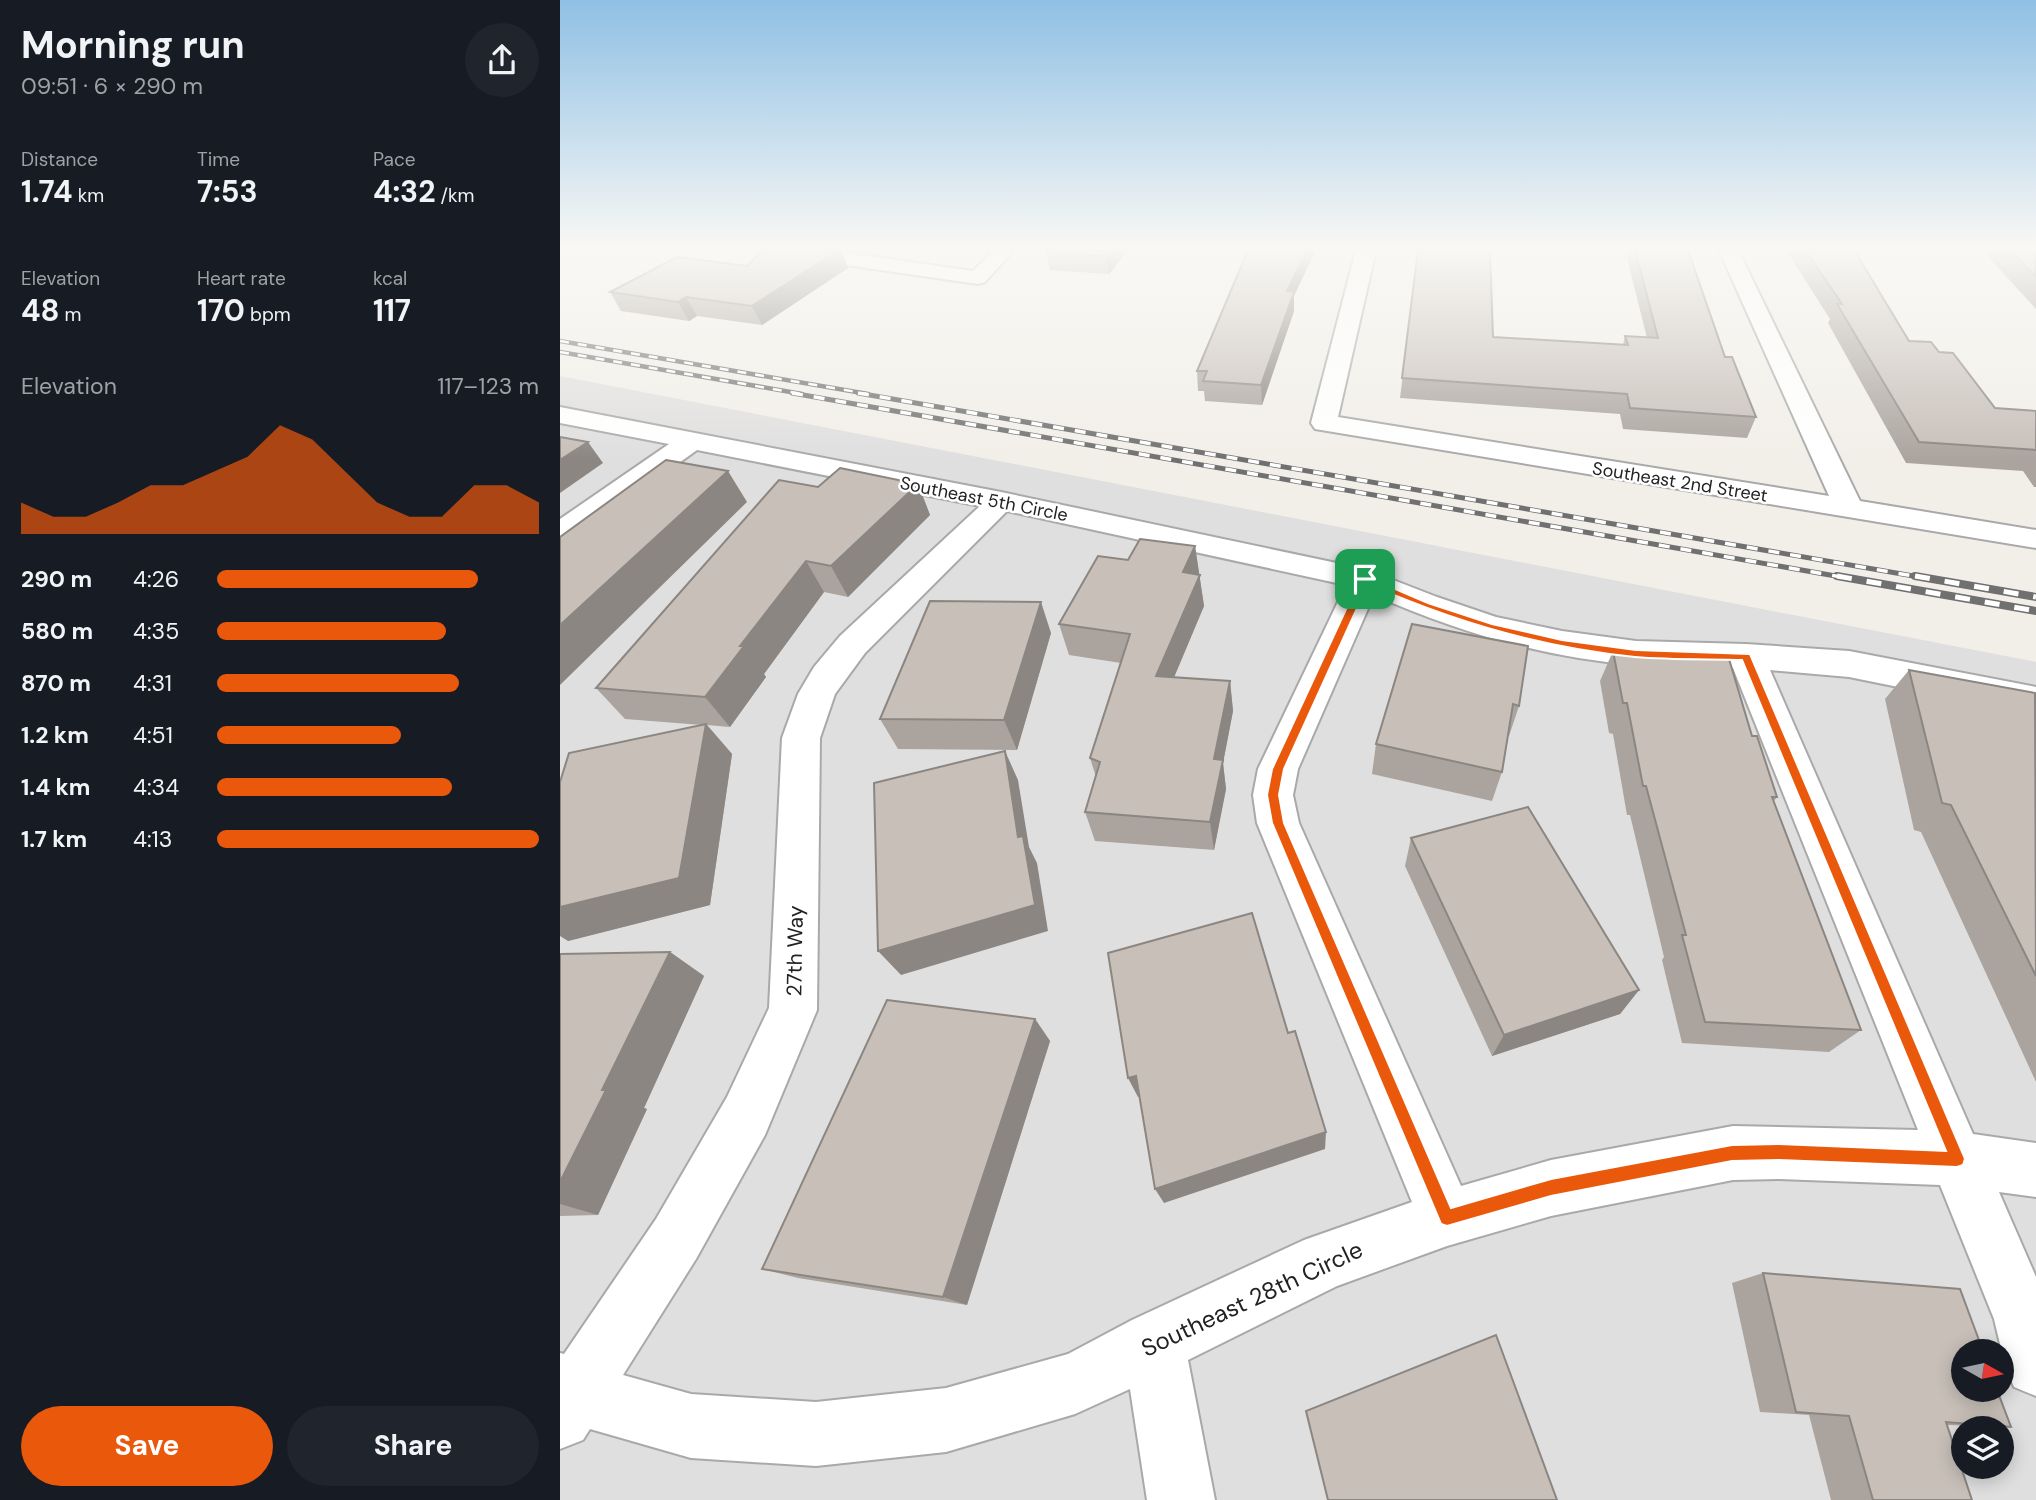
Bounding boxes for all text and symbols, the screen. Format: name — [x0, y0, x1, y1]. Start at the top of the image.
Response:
text: Morning run — [21, 20, 245, 70]
button: share — [465, 23, 539, 97]
text: 09:51 · 6 × 290 m — [21, 71, 203, 101]
text: Distance — [21, 147, 98, 172]
text: Time — [197, 147, 240, 172]
text: Pace — [373, 147, 416, 172]
text: 1.74 — [21, 172, 73, 211]
text: 7:53 — [197, 172, 257, 211]
text: 4:32 — [373, 172, 436, 211]
text: km — [73, 183, 104, 208]
text: /km — [436, 183, 475, 208]
text: Elevation — [21, 266, 100, 291]
text: Heart rate — [197, 266, 286, 291]
text: kcal — [373, 266, 407, 291]
text: 48 — [21, 291, 60, 330]
text: 170 — [197, 291, 245, 330]
text: 117 — [373, 291, 411, 330]
text: m — [60, 302, 81, 327]
text: bpm — [245, 302, 291, 327]
text: Elevation — [21, 371, 117, 401]
text: 117–123 m — [437, 371, 539, 401]
street label: Southeast 2nd Street — [1591, 456, 1769, 508]
street label: Southeast 5th Circle — [898, 471, 1070, 527]
pin — [1335, 549, 1395, 609]
icon: arrive — [1346, 560, 1384, 598]
text: 290 m — [21, 564, 92, 594]
text: 4:26 — [133, 564, 179, 594]
text: 580 m — [21, 616, 93, 646]
text: 4:35 — [133, 616, 179, 646]
text: 870 m — [21, 668, 91, 698]
text: 4:31 — [133, 668, 172, 698]
text: 1.2 km — [21, 720, 89, 750]
text: 4:51 — [133, 720, 173, 750]
text: 1.4 km — [21, 772, 90, 802]
text: 4:34 — [133, 772, 179, 802]
text: 1.7 km — [21, 824, 87, 854]
text: 4:13 — [133, 824, 172, 854]
street label: 27th Way — [780, 905, 810, 997]
street label: Southeast 28th Circle — [1136, 1234, 1367, 1363]
north arrow — [1951, 1339, 2014, 1402]
map controls — [1951, 1339, 2014, 1479]
button: Save — [21, 1406, 273, 1486]
button: Share — [287, 1406, 539, 1486]
button: layers — [1951, 1416, 2014, 1479]

